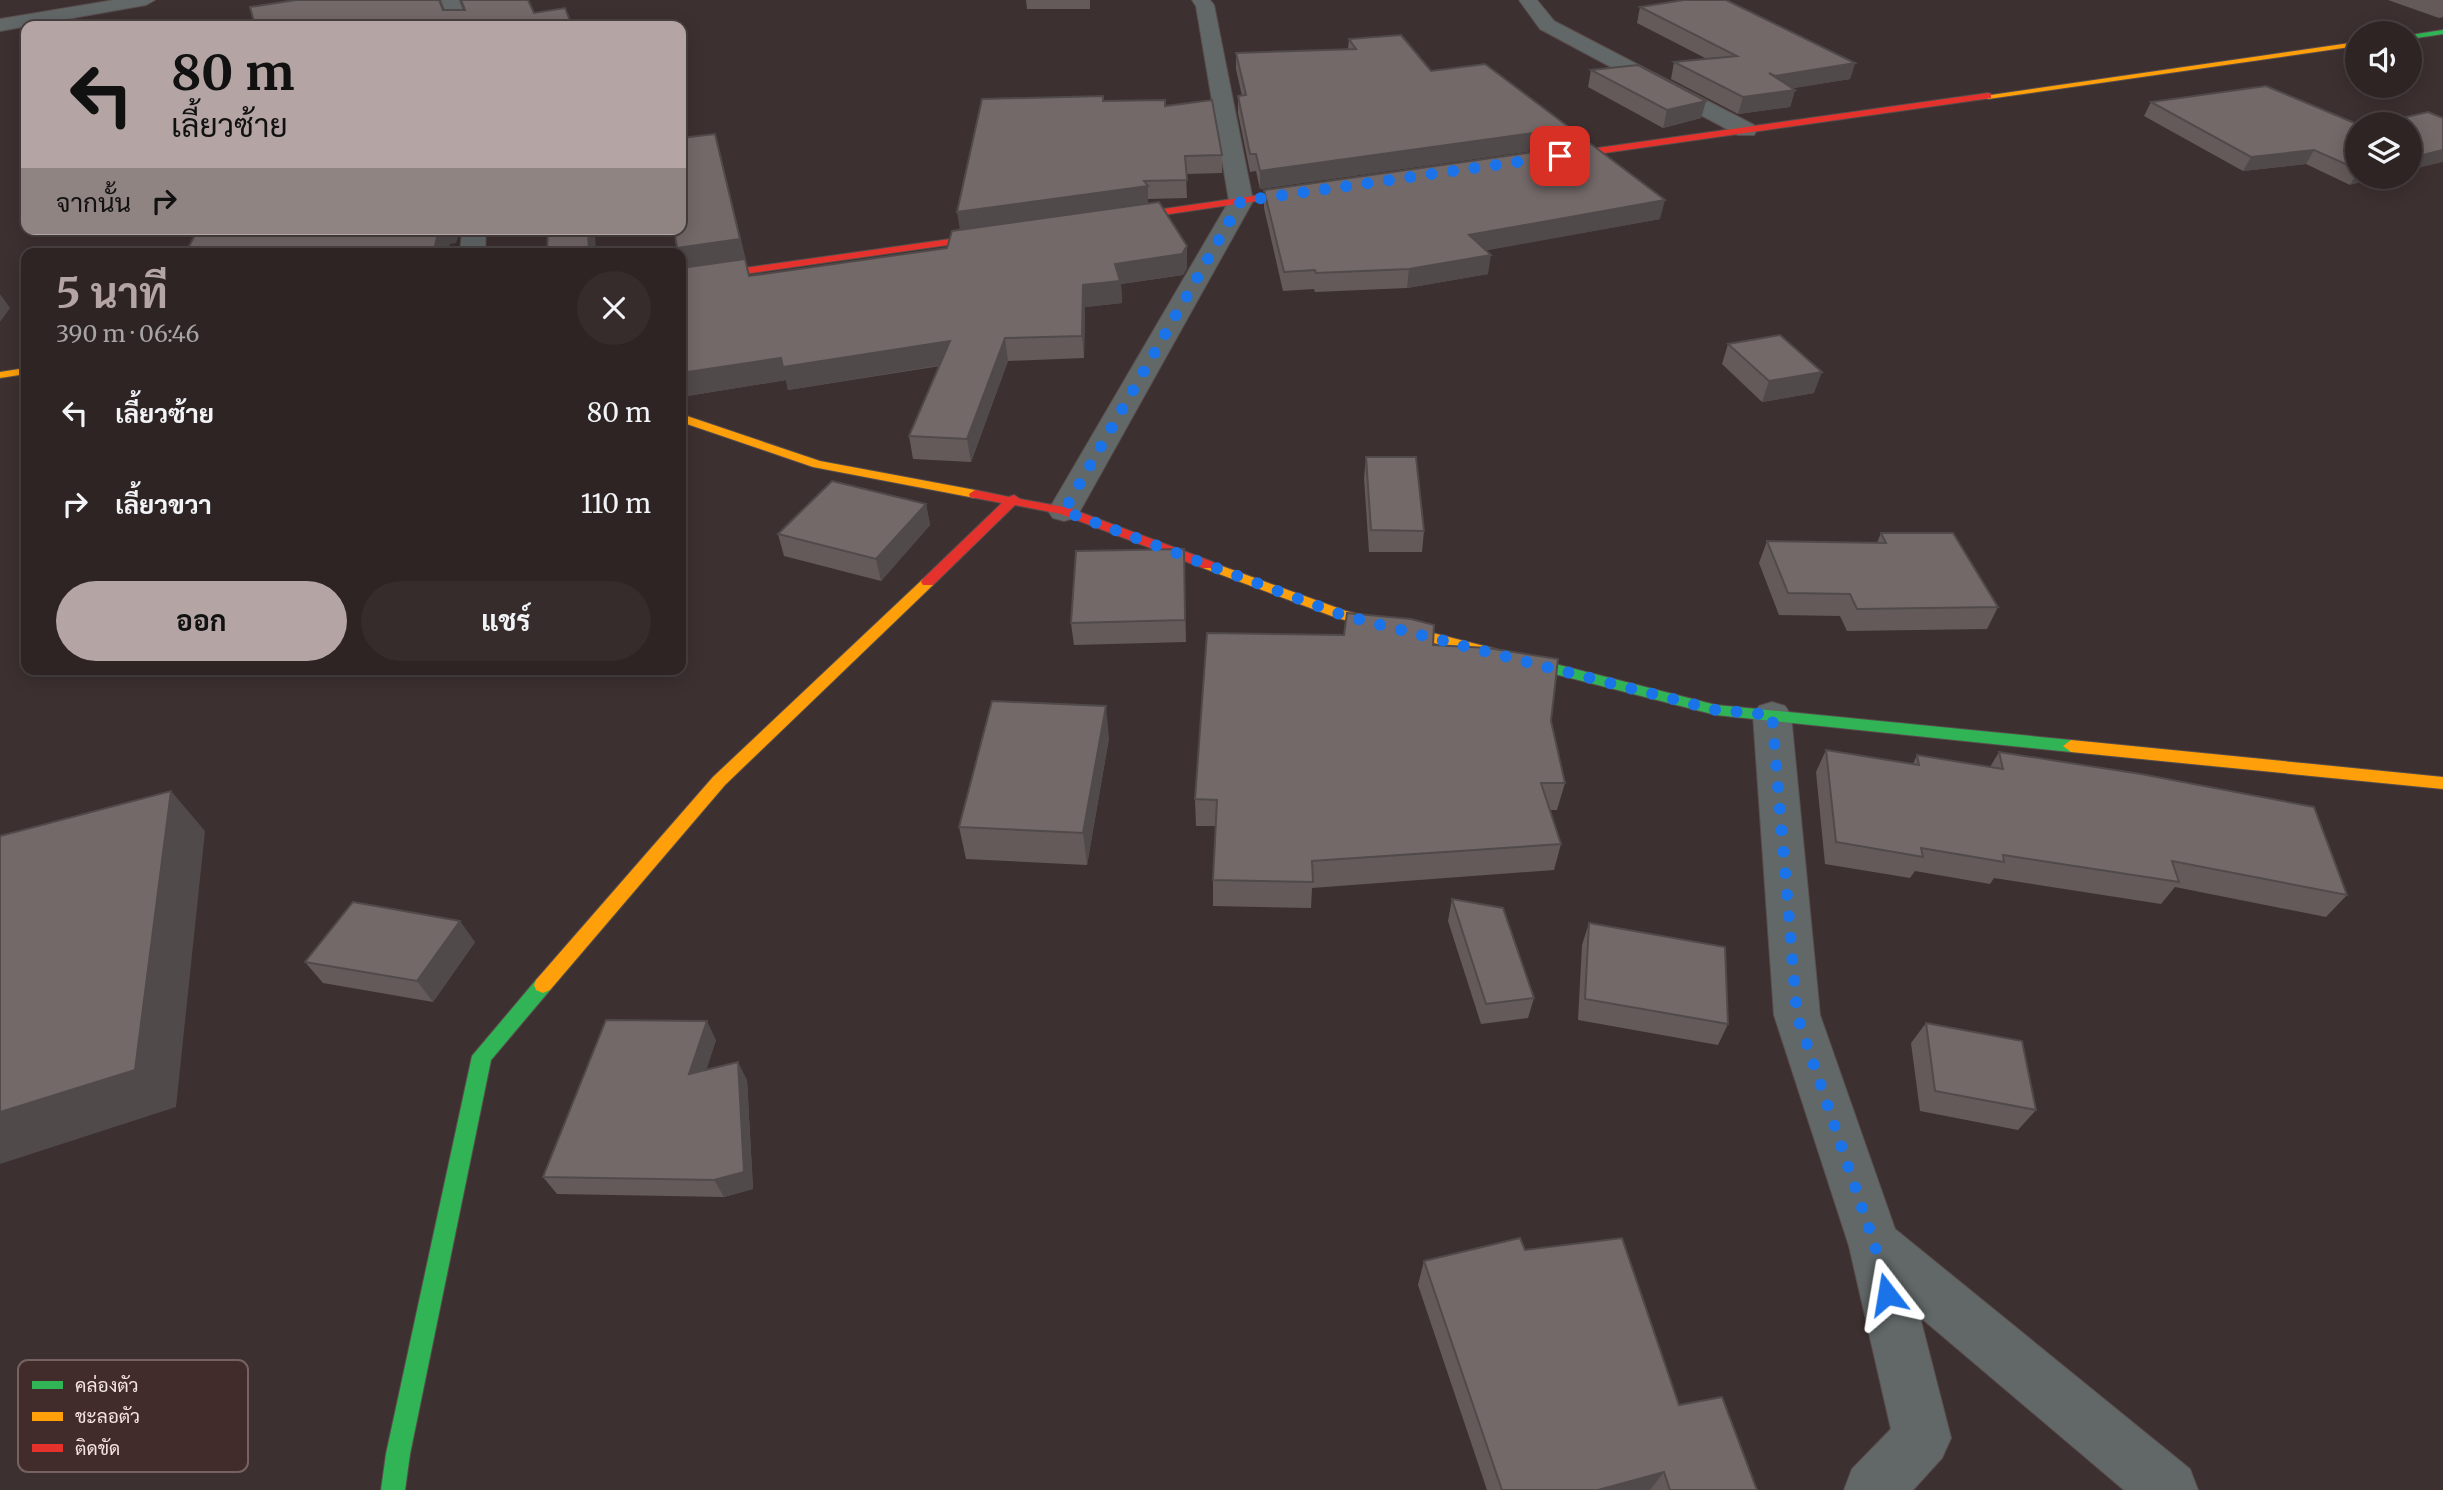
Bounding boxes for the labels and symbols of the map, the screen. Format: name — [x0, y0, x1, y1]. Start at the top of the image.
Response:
pin — [1530, 126, 1590, 186]
position arrow — [1850, 1257, 1924, 1331]
legend — [18, 1360, 248, 1472]
text: คล่องตัว — [75, 1373, 139, 1397]
text: ชะลอตัว — [75, 1404, 140, 1428]
text: ติดขัด — [75, 1436, 120, 1460]

